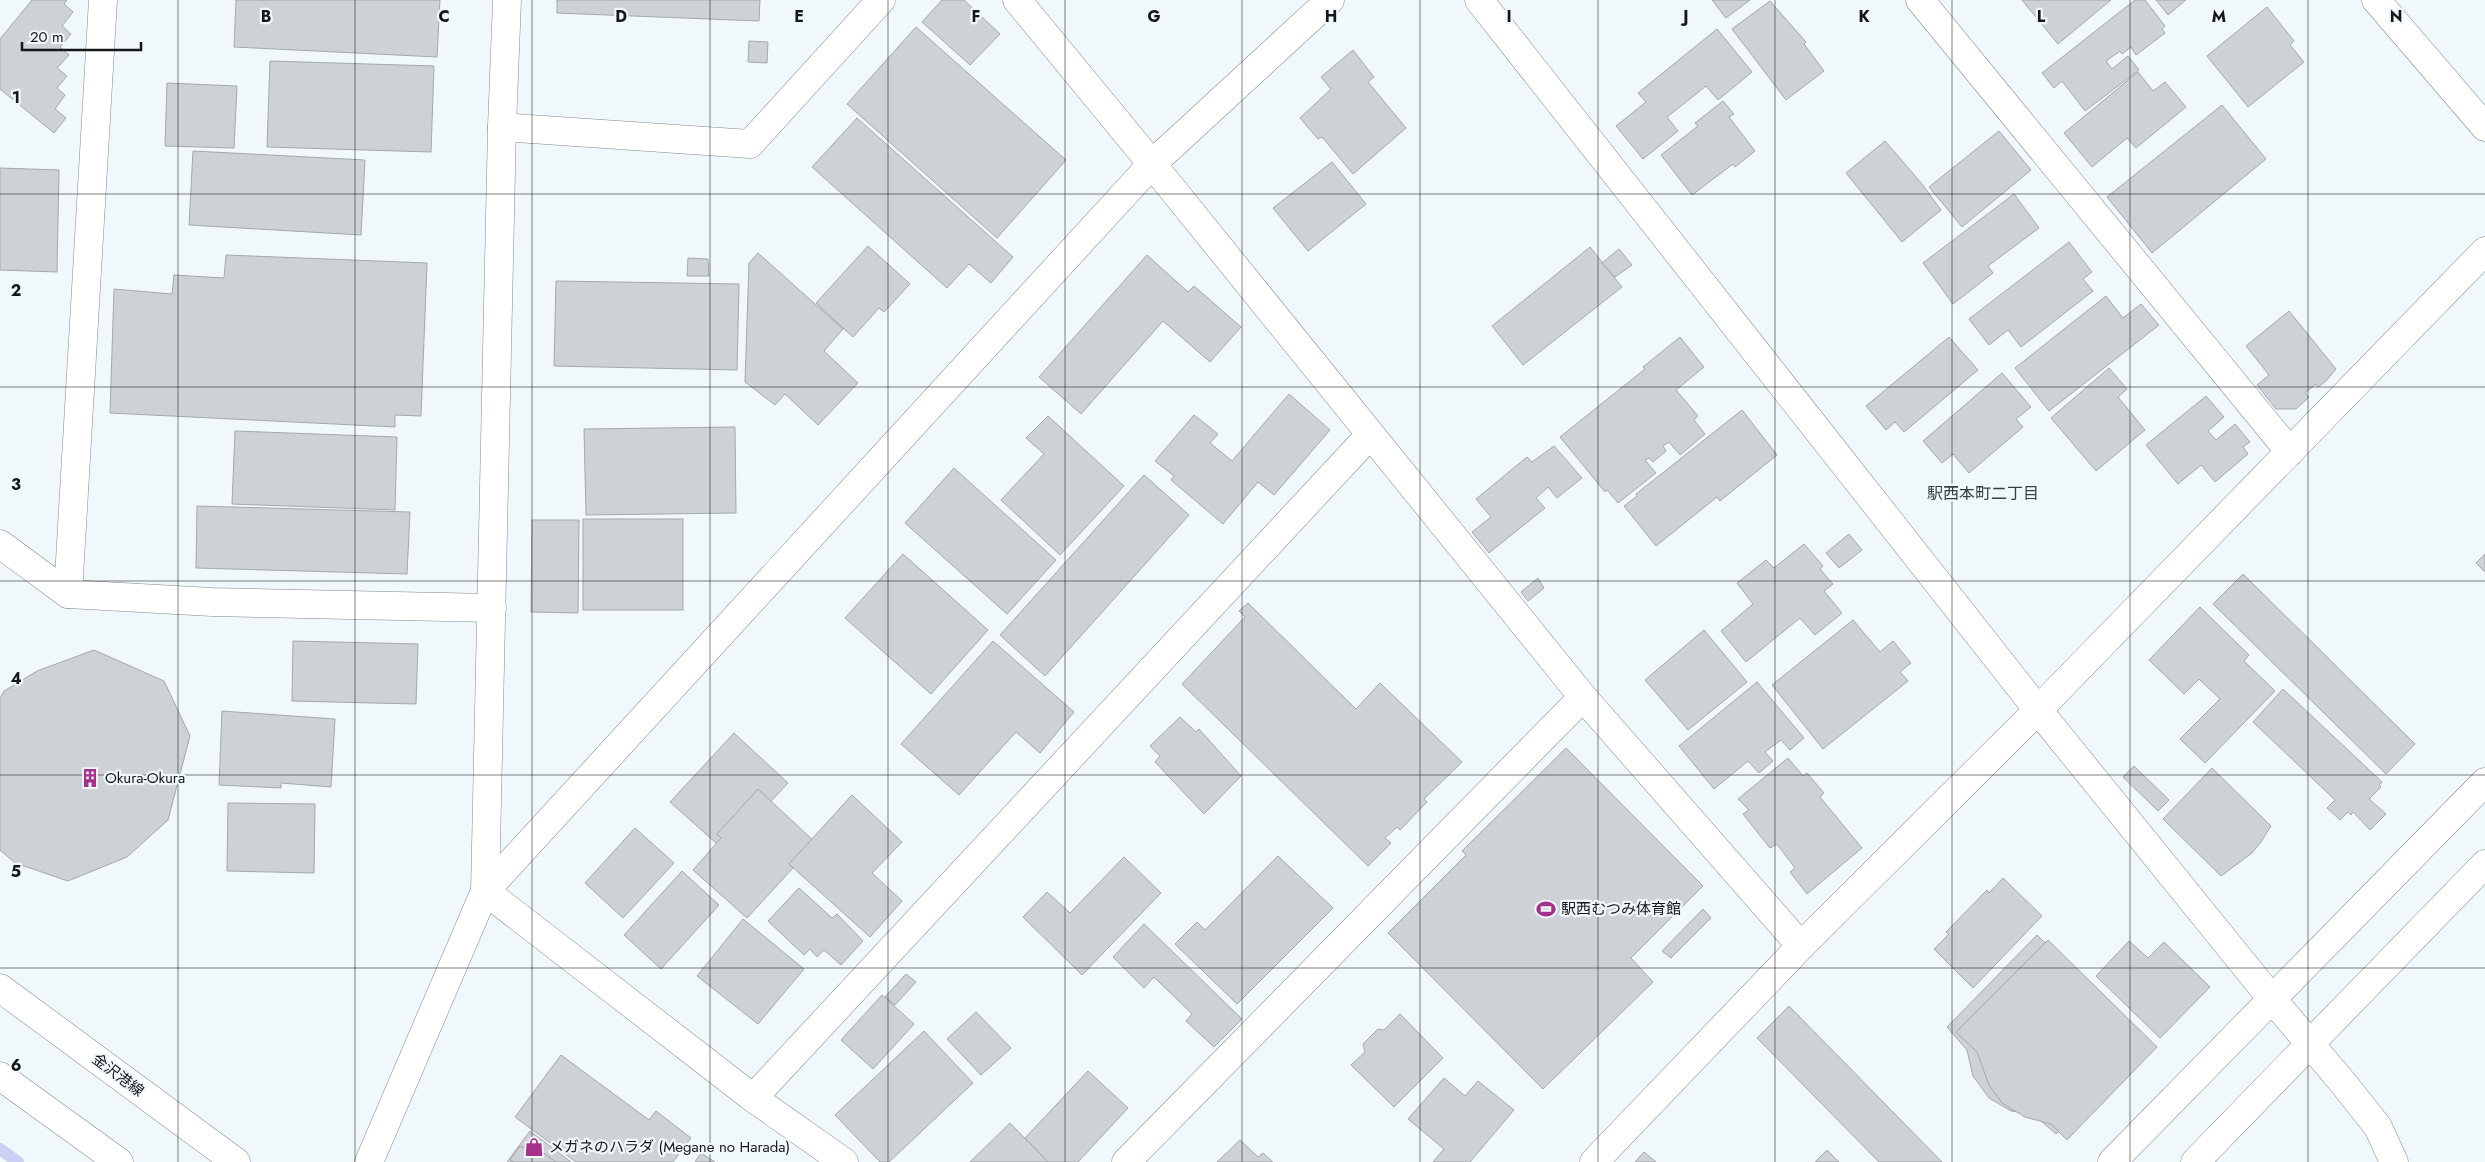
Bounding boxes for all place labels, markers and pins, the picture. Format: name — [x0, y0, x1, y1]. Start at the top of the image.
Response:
building icon: Okura-Okura — [79, 767, 101, 789]
place label: Okura-Okura — [105, 767, 185, 789]
sports icon: 駅西むつみ体育館 — [1535, 898, 1557, 920]
place label: 駅西むつみ体育館 — [1561, 898, 1681, 920]
shop icon: メガネのハラダ (Megane no Harada) — [523, 1136, 545, 1158]
place label: メガネのハラダ (Megane no Harada) — [549, 1136, 790, 1158]

